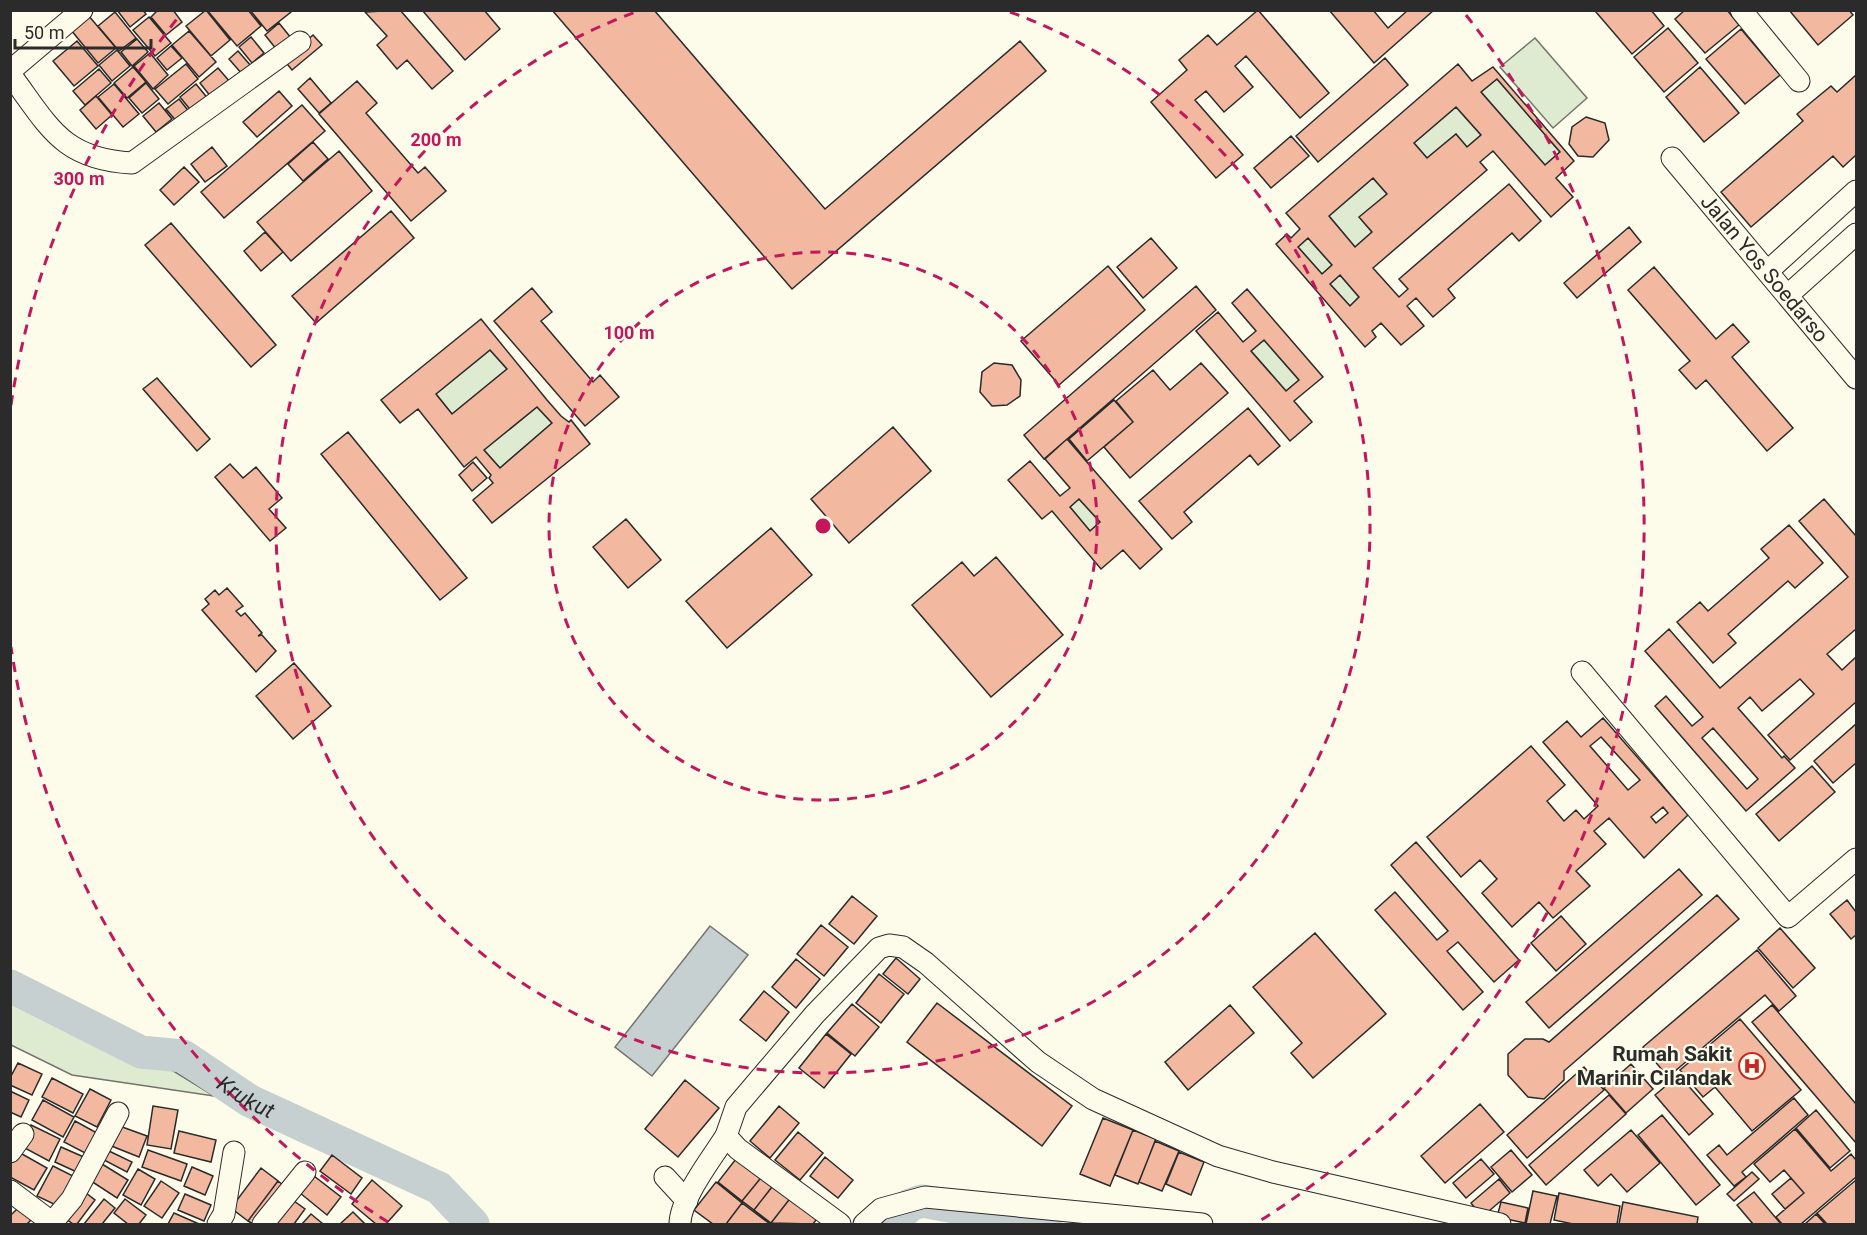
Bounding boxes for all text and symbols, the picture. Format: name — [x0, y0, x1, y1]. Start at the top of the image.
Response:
scale bar — [15, 12, 152, 50]
text: 50 m — [24, 22, 64, 43]
text: 200 m — [410, 129, 462, 150]
text: 300 m — [53, 168, 105, 189]
street label: Jalan Yos Soedarso — [1696, 190, 1833, 347]
text: 100 m — [603, 322, 655, 343]
centre of rings — [813, 516, 833, 536]
place label: Rumah Sakit Marinir Cilandak — [1577, 1042, 1733, 1090]
hospital icon: Rumah Sakit Marinir Cilandak — [1737, 1051, 1767, 1081]
water label: Krukut — [212, 1071, 279, 1124]

